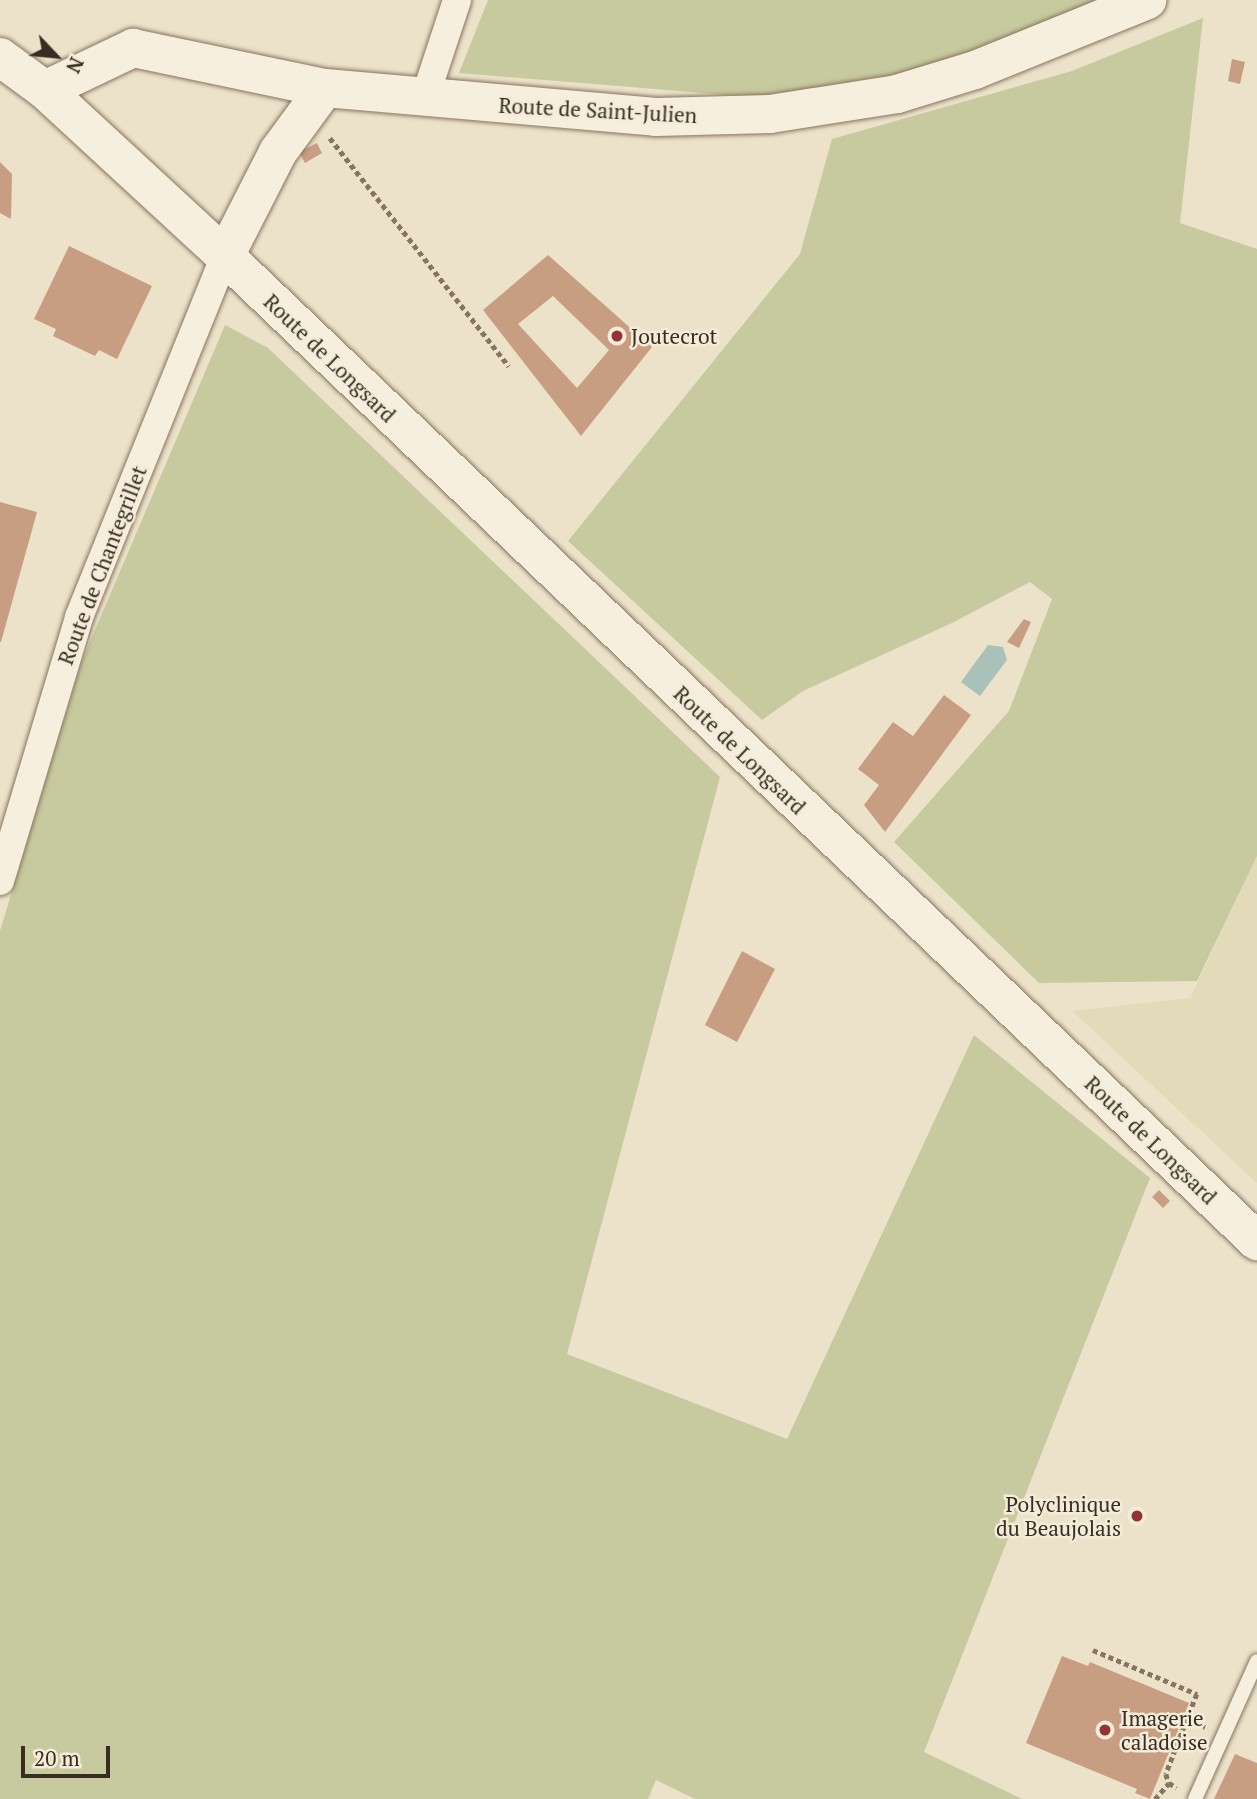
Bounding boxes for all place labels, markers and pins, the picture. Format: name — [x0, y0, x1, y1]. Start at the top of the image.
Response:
place label: Joutecrot — [631, 323, 717, 349]
marker: Joutecrot — [609, 328, 625, 344]
place label: Polyclinique du Beaujolais — [996, 1491, 1121, 1541]
marker: Polyclinique du Beaujolais — [1127, 1506, 1147, 1526]
place label: Imagerie caladoise — [1121, 1705, 1208, 1755]
marker: Imagerie caladoise — [1095, 1720, 1115, 1740]

